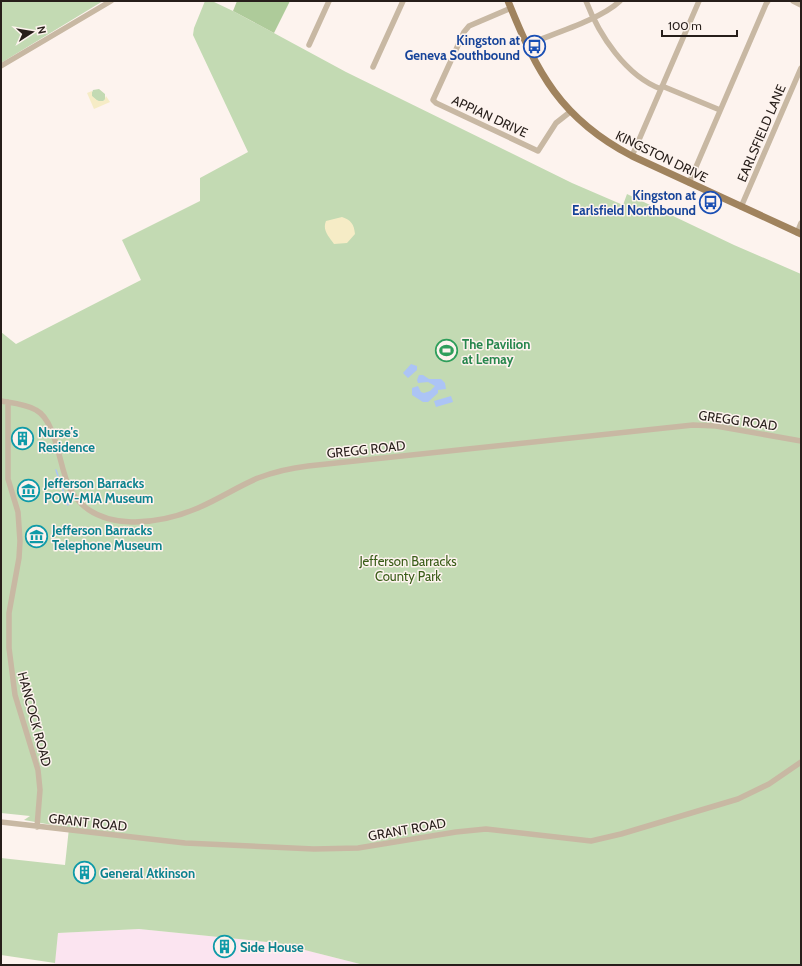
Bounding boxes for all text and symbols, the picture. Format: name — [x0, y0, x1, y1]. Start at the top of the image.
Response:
north arrow — [12, 12, 52, 52]
scale bar — [662, 12, 737, 38]
text: 100 m — [668, 18, 702, 33]
text: N — [34, 25, 49, 35]
place label: Kingston at Geneva Southbound — [405, 32, 521, 63]
bus stop icon: Kingston at Geneva Southbound — [522, 34, 548, 60]
street label: EARLSFIELD LANE — [733, 82, 789, 184]
street label: APPIAN DRIVE — [449, 91, 531, 141]
street label: KINGSTON DRIVE — [613, 127, 711, 185]
place label: Kingston at Earlsfield Northbound — [572, 187, 697, 218]
bus stop icon: Kingston at Earlsfield Northbound — [698, 189, 724, 215]
place label: The Pavilion at Lemay — [462, 336, 530, 367]
sports icon: The Pavilion at Lemay — [433, 338, 459, 364]
street label: GREGG ROAD — [698, 407, 778, 433]
place label: Nurse's Residence — [38, 424, 95, 455]
building icon: Nurse's Residence — [9, 426, 35, 452]
street label: GREGG ROAD — [326, 437, 406, 461]
place label: Jefferson Barracks POW-MIA Museum — [43, 475, 153, 506]
museum icon: Jefferson Barracks POW-MIA Museum — [15, 477, 41, 503]
place label: Jefferson Barracks Telephone Museum — [51, 522, 162, 553]
museum icon: Jefferson Barracks Telephone Museum — [23, 524, 49, 550]
park label: Jefferson Barracks County Park — [358, 553, 457, 584]
street label: HANCOCK ROAD — [15, 670, 55, 768]
street label: GRANT ROAD — [48, 810, 128, 834]
street label: GRANT ROAD — [367, 814, 447, 844]
building icon: General Atkinson — [71, 860, 97, 886]
place label: General Atkinson — [100, 865, 195, 881]
building icon: Side House — [212, 934, 238, 960]
place label: Side House — [240, 939, 304, 955]

